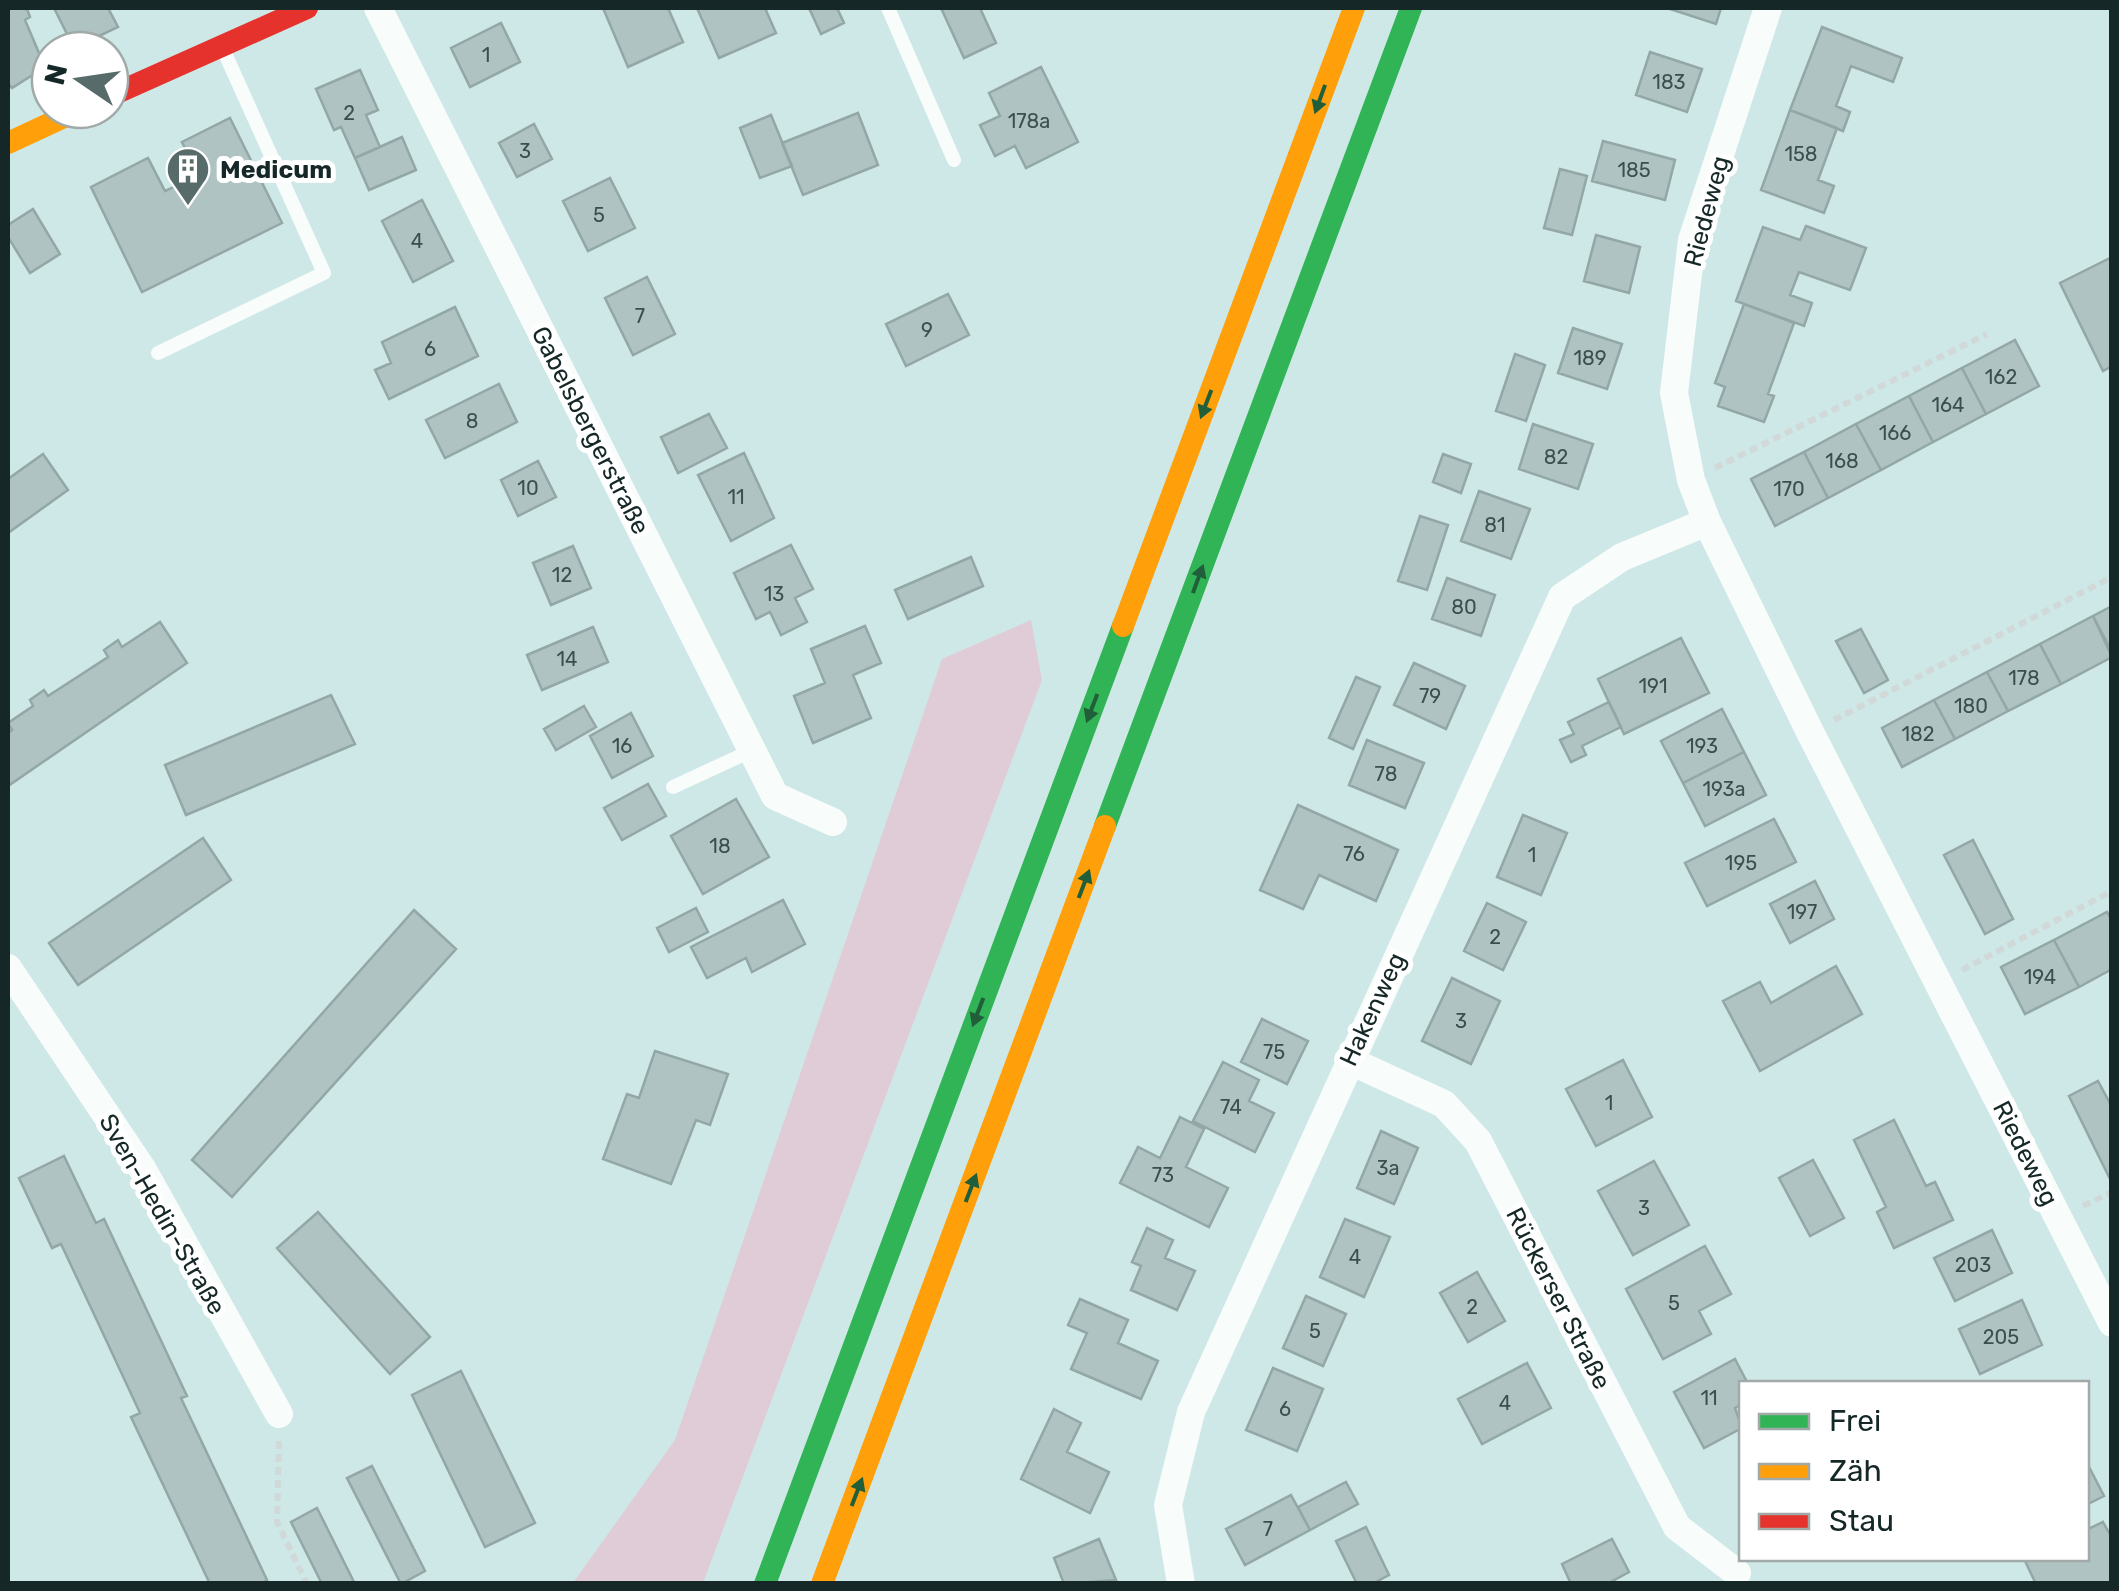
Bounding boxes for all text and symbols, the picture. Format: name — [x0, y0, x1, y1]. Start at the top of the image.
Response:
north arrow — [30, 30, 130, 130]
house number: 1 — [482, 43, 490, 67]
text: N — [38, 61, 74, 88]
house number: 183 — [1652, 70, 1686, 94]
one-way arrow — [1312, 84, 1327, 114]
house number: 2 — [343, 101, 355, 125]
house number: 178a — [1008, 109, 1050, 133]
house number: 3 — [519, 139, 531, 163]
house number: 158 — [1784, 142, 1818, 166]
building icon: Medicum — [165, 146, 211, 207]
street label: Riedeweg — [1678, 153, 1735, 270]
place label: Medicum — [220, 155, 332, 184]
house number: 185 — [1617, 158, 1651, 182]
house number: 5 — [593, 203, 605, 227]
house number: 4 — [411, 229, 423, 253]
house number: 7 — [635, 304, 645, 328]
house number: 9 — [921, 318, 933, 342]
street label: Gabelsbergerstraße — [526, 321, 656, 539]
house number: 6 — [424, 337, 436, 361]
house number: 189 — [1573, 346, 1607, 370]
house number: 162 — [1985, 365, 2017, 389]
one-way arrow — [1198, 389, 1214, 419]
house number: 164 — [1931, 393, 1965, 417]
house number: 8 — [466, 409, 478, 433]
house number: 166 — [1879, 421, 1911, 445]
house number: 82 — [1544, 445, 1568, 469]
house number: 168 — [1825, 449, 1859, 473]
house number: 10 — [517, 476, 539, 500]
house number: 170 — [1773, 477, 1805, 501]
house number: 11 — [727, 485, 745, 509]
house number: 81 — [1484, 513, 1506, 537]
house number: 12 — [552, 563, 572, 587]
one-way arrow — [1191, 563, 1206, 593]
house number: 13 — [764, 582, 784, 606]
house number: 80 — [1451, 595, 1477, 619]
house number: 14 — [557, 647, 577, 671]
house number: 178 — [2008, 666, 2040, 690]
house number: 191 — [1639, 674, 1667, 698]
house number: 79 — [1419, 684, 1441, 708]
one-way arrow — [1084, 693, 1100, 723]
house number: 180 — [1954, 694, 1988, 718]
house number: 182 — [1901, 722, 1935, 746]
house number: 16 — [612, 734, 632, 758]
house number: 193 — [1686, 734, 1718, 758]
house number: 78 — [1375, 762, 1397, 786]
house number: 193a — [1702, 777, 1746, 801]
house number: 18 — [709, 834, 731, 858]
house number: 76 — [1343, 842, 1365, 866]
house number: 1 — [1528, 843, 1536, 867]
house number: 195 — [1725, 851, 1757, 875]
one-way arrow — [1077, 868, 1093, 898]
house number: 197 — [1787, 900, 1817, 924]
house number: 2 — [1489, 925, 1501, 949]
street label: Hakenweg — [1334, 948, 1411, 1070]
house number: 194 — [2024, 965, 2056, 989]
one-way arrow — [970, 998, 986, 1028]
house number: 3 — [1455, 1009, 1467, 1033]
house number: 75 — [1263, 1040, 1285, 1064]
house number: 1 — [1605, 1091, 1613, 1115]
house number: 74 — [1220, 1095, 1242, 1119]
street label: Riedeweg — [1987, 1096, 2064, 1210]
street label: Sven-Hedin-Straße — [93, 1109, 232, 1320]
house number: 3a — [1376, 1156, 1400, 1180]
house number: 73 — [1152, 1163, 1174, 1187]
one-way arrow — [963, 1173, 979, 1203]
house number: 3 — [1638, 1196, 1650, 1220]
street label: Rückerser Straße — [1500, 1203, 1617, 1394]
house number: 4 — [1349, 1245, 1361, 1269]
house number: 203 — [1955, 1253, 1991, 1277]
house number: 5 — [1668, 1291, 1680, 1315]
house number: 2 — [1466, 1295, 1478, 1319]
house number: 5 — [1309, 1319, 1321, 1343]
house number: 205 — [1983, 1325, 2019, 1349]
legend — [1739, 1381, 2089, 1561]
house number: 11 — [1700, 1386, 1718, 1410]
house number: 4 — [1499, 1391, 1511, 1415]
house number: 6 — [1279, 1397, 1291, 1421]
text: Frei — [1829, 1403, 1881, 1439]
text: Zäh — [1829, 1453, 1882, 1489]
one-way arrow — [849, 1477, 865, 1507]
text: Stau — [1829, 1503, 1894, 1539]
house number: 7 — [1263, 1517, 1273, 1541]

